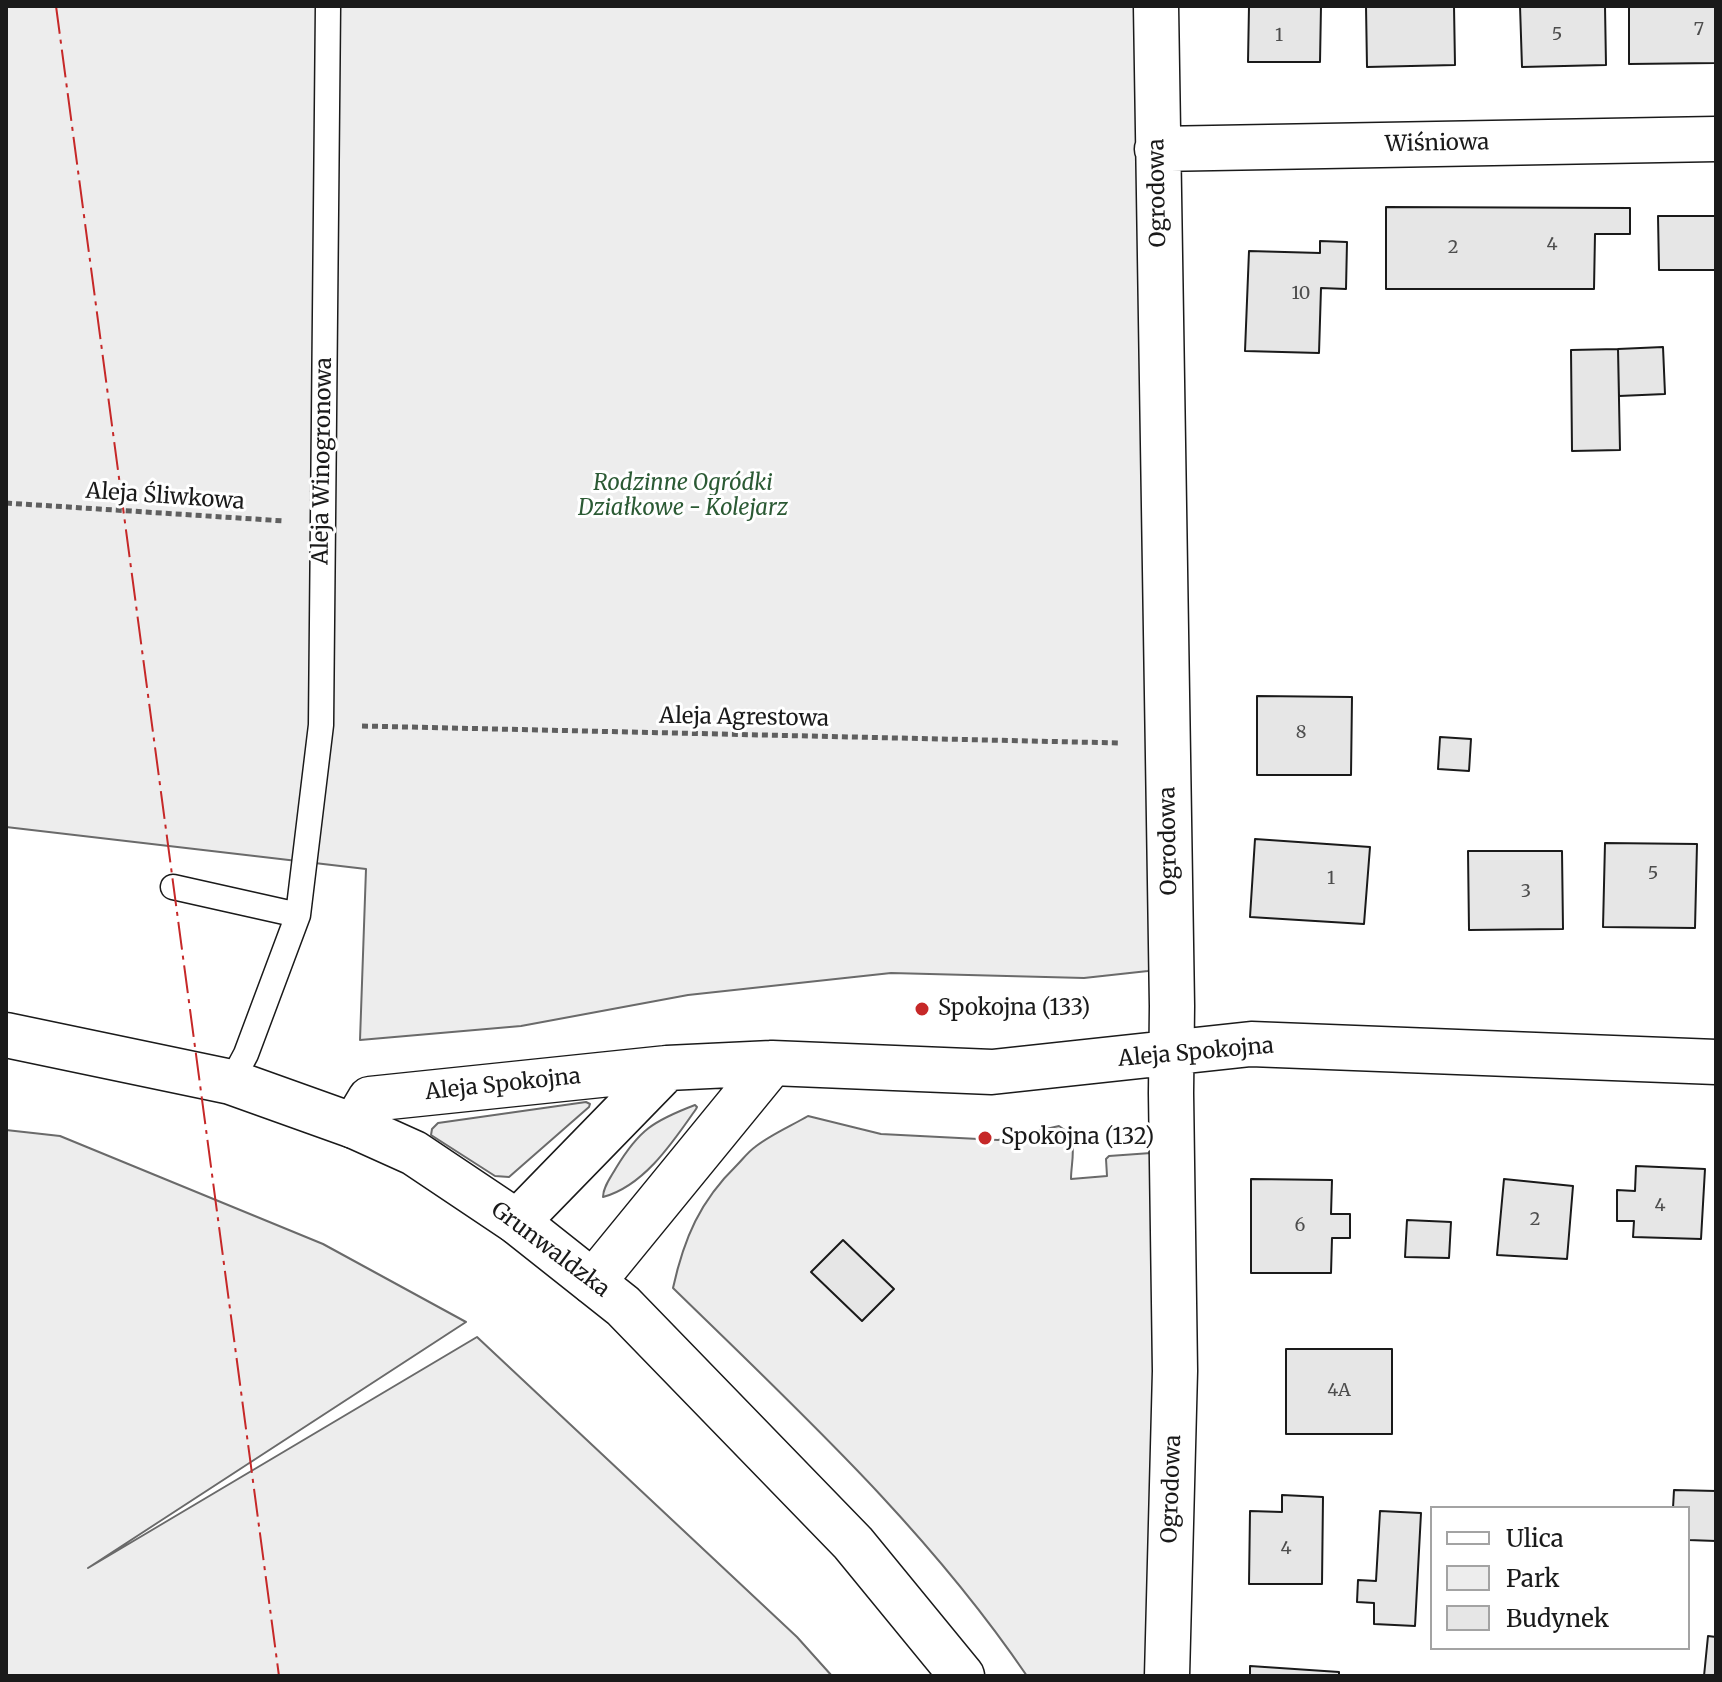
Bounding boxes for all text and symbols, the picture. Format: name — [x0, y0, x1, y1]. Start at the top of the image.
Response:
house number: 7 — [1694, 19, 1704, 41]
house number: 5 — [1552, 24, 1562, 46]
house number: 1 — [1275, 25, 1283, 47]
street label: Wiśniowa — [1385, 130, 1489, 158]
street label: Ogrodowa — [1144, 138, 1172, 248]
house number: 4 — [1546, 234, 1558, 256]
house number: 2 — [1448, 237, 1458, 259]
house number: 10 — [1292, 283, 1310, 305]
street label: Aleja Winogronowa — [308, 357, 338, 565]
park label: Rodzinne Ogródki Działkowe - Kolejarz — [578, 471, 788, 522]
street label: Aleja Śliwkowa — [85, 478, 245, 516]
street label: Aleja Agrestowa — [659, 703, 829, 733]
house number: 8 — [1296, 722, 1306, 744]
street label: Ogrodowa — [1155, 786, 1183, 896]
house number: 5 — [1648, 863, 1658, 885]
house number: 1 — [1327, 868, 1335, 890]
house number: 3 — [1521, 881, 1531, 903]
place label: Spokojna (133) — [938, 996, 1090, 1022]
marker: Spokojna (133) — [913, 1000, 931, 1018]
street label: Aleja Spokojna — [1117, 1033, 1275, 1073]
street label: Aleja Spokojna — [424, 1064, 582, 1106]
place label: Spokojna (132) — [1001, 1125, 1154, 1151]
marker: Spokojna (132) — [976, 1129, 994, 1147]
house number: 4 — [1654, 1195, 1666, 1217]
street label: Grunwaldzka — [486, 1197, 614, 1303]
house number: 2 — [1530, 1209, 1540, 1231]
house number: 6 — [1295, 1215, 1305, 1237]
house number: 4A — [1327, 1380, 1351, 1402]
street label: Ogrodowa — [1157, 1434, 1187, 1544]
legend — [1430, 1506, 1690, 1650]
text: Ulica — [1506, 1523, 1564, 1554]
house number: 4 — [1280, 1538, 1292, 1560]
text: Park — [1506, 1563, 1559, 1594]
text: Budynek — [1506, 1603, 1609, 1634]

